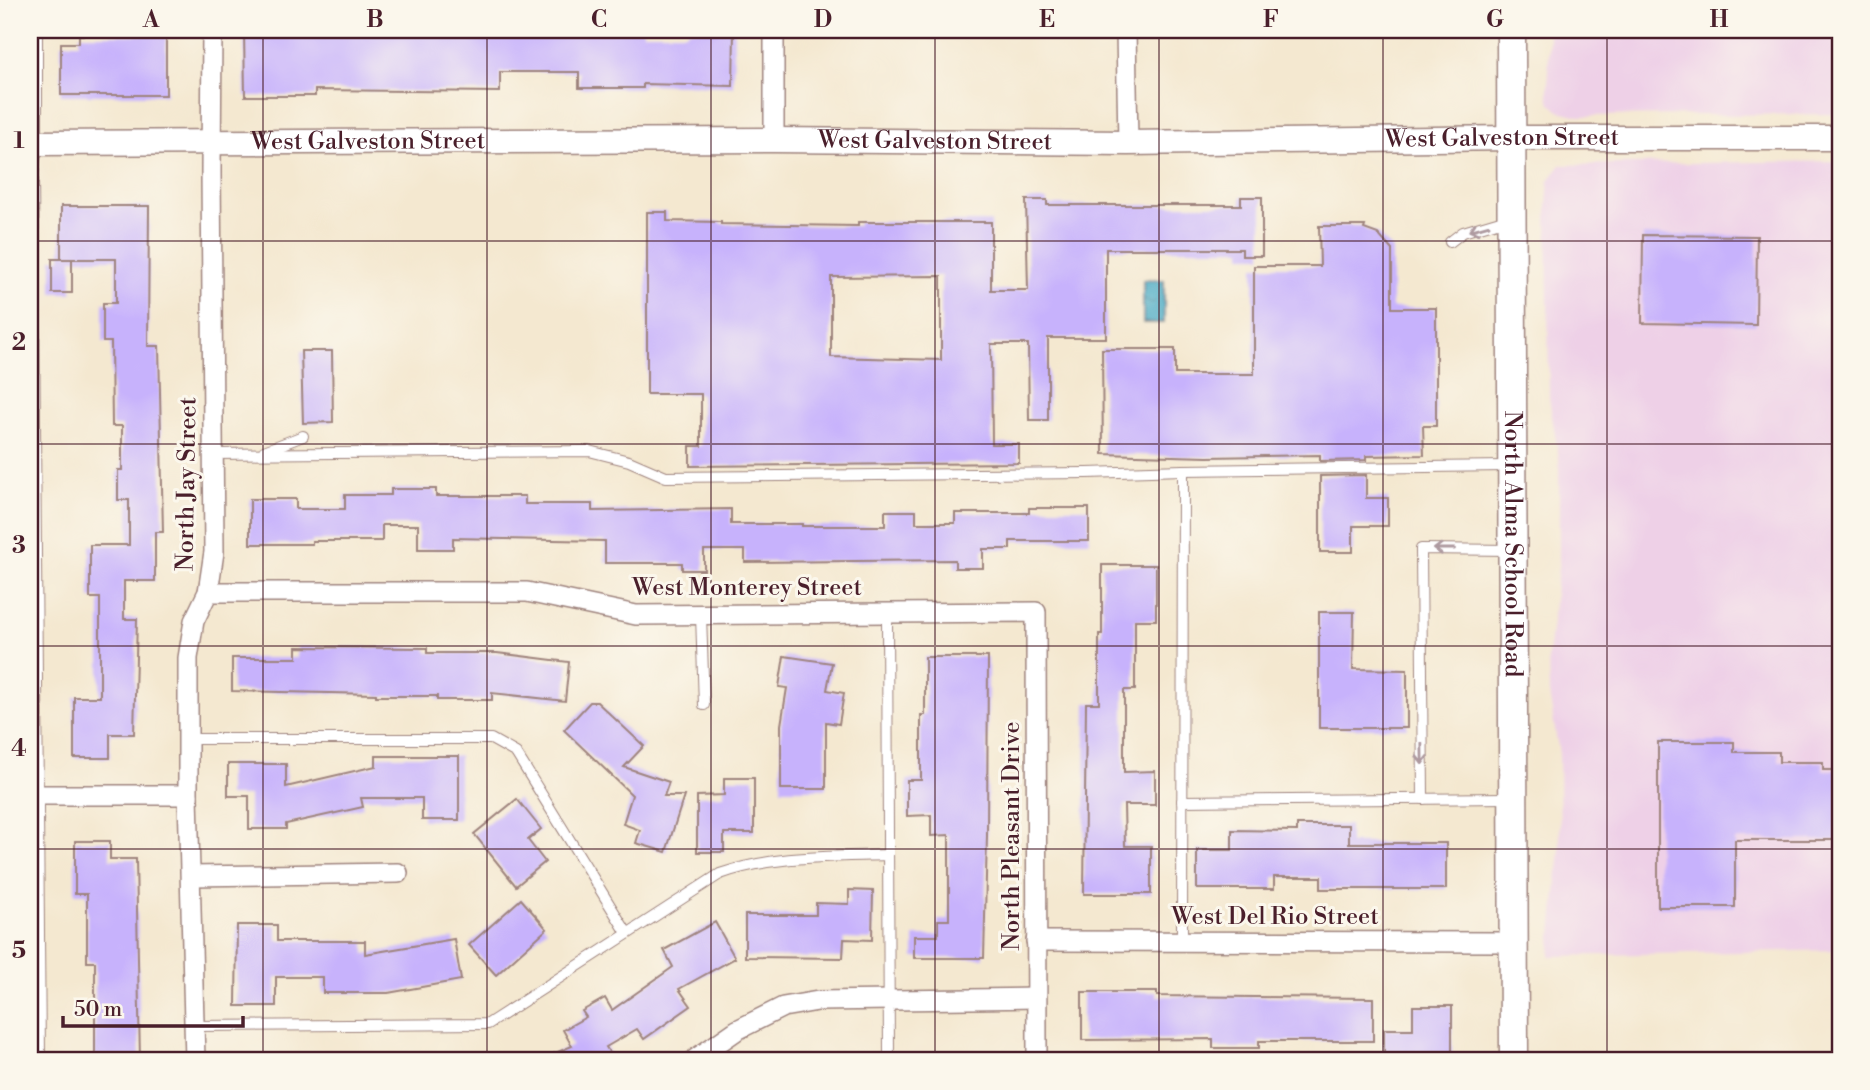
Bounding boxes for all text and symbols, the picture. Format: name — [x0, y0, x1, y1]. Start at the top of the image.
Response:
text: A — [142, 6, 160, 34]
text: B — [366, 6, 384, 34]
text: C — [591, 6, 607, 34]
text: D — [814, 6, 832, 34]
text: E — [1039, 6, 1055, 34]
text: F — [1263, 6, 1279, 34]
text: G — [1486, 6, 1504, 34]
text: H — [1710, 6, 1729, 34]
street label: West Galveston Street — [1384, 123, 1620, 155]
street label: West Galveston Street — [817, 125, 1053, 157]
street label: West Galveston Street — [250, 126, 486, 157]
text: 1 — [13, 127, 25, 155]
one-way arrow — [1469, 222, 1491, 235]
text: 2 — [12, 329, 26, 357]
street label: North Jay Street — [170, 396, 204, 571]
street label: North Alma School Road — [1497, 411, 1528, 678]
text: 3 — [12, 532, 26, 560]
one-way arrow — [1433, 542, 1456, 556]
street label: West Monterey Street — [631, 573, 862, 603]
street label: North Pleasant Drive — [997, 721, 1027, 951]
text: 4 — [11, 735, 27, 763]
one-way arrow — [1415, 742, 1429, 765]
street label: West Del Rio Street — [1170, 902, 1379, 932]
text: 5 — [12, 937, 26, 965]
scale bar — [63, 985, 243, 1029]
text: 50 m — [74, 997, 122, 1023]

